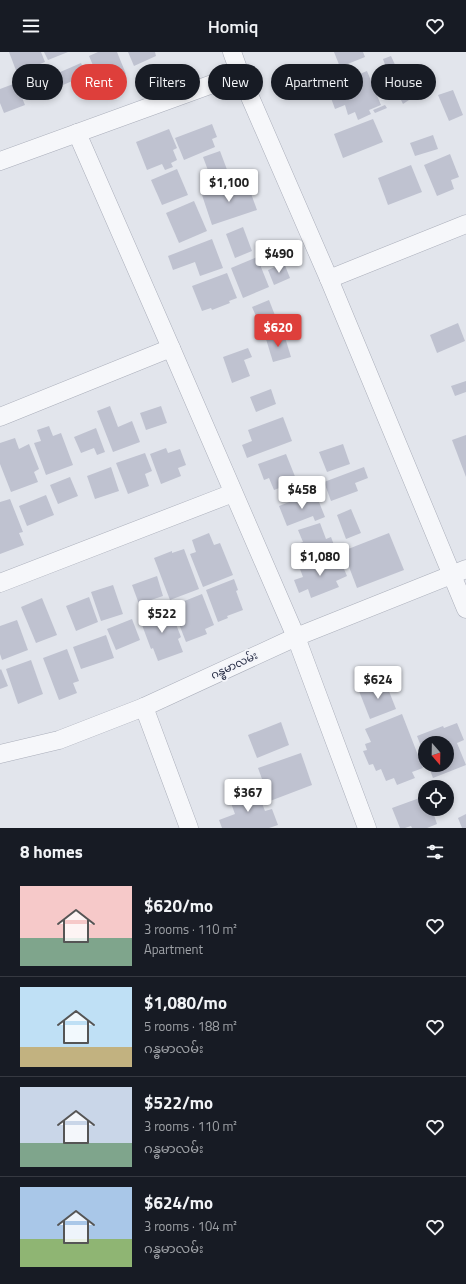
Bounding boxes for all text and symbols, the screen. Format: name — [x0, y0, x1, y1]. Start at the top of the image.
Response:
text: Homiq — [208, 13, 258, 40]
icon: menu — [20, 15, 42, 37]
icon: heart — [424, 15, 446, 37]
chip: Buy — [12, 64, 63, 100]
chip: Rent — [71, 64, 127, 100]
chip: Filters — [135, 64, 200, 100]
chip: New — [208, 64, 263, 100]
chip: Apartment — [271, 64, 363, 100]
chip: House — [371, 64, 436, 100]
pin: $1,100 — [196, 169, 262, 203]
text: $1,100 — [209, 172, 249, 192]
pin: $490 — [255, 240, 303, 274]
text: $490 — [264, 243, 294, 263]
pin: $620 — [254, 314, 302, 348]
text: $620 — [263, 317, 293, 337]
pin: $458 — [278, 476, 326, 510]
text: $458 — [287, 479, 317, 499]
pin: $1,080 — [287, 543, 353, 577]
text: $1,080 — [300, 546, 340, 566]
pin: $522 — [138, 600, 186, 634]
text: $522 — [147, 603, 177, 623]
street label: ဂန္ဓမာလမ်း — [208, 647, 261, 684]
pin: $624 — [354, 666, 402, 700]
text: $624 — [363, 669, 393, 689]
north arrow — [418, 736, 454, 772]
map controls — [418, 736, 454, 816]
pin: $367 — [224, 779, 272, 813]
button: locate — [418, 780, 454, 816]
text: $367 — [233, 782, 263, 802]
text: 8 homes — [20, 839, 83, 865]
icon: filters — [424, 841, 446, 863]
text: $620/mo — [144, 893, 213, 919]
icon: home — [52, 902, 100, 950]
icon: heart — [424, 915, 446, 937]
text: 3 rooms · 110 m² — [144, 919, 237, 939]
text: Apartment — [144, 939, 203, 959]
text: $1,080/mo — [144, 990, 227, 1016]
icon: home — [52, 1003, 100, 1051]
text: 5 rooms · 188 m² — [144, 1016, 237, 1036]
icon: heart — [424, 1016, 446, 1038]
text: ဂန္ဓမာလမ်း — [144, 1038, 204, 1058]
text: $522/mo — [144, 1090, 213, 1116]
icon: home — [52, 1103, 100, 1151]
text: 3 rooms · 110 m² — [144, 1116, 237, 1136]
icon: heart — [424, 1116, 446, 1138]
text: ဂန္ဓမာလမ်း — [144, 1138, 204, 1158]
text: $624/mo — [144, 1190, 213, 1216]
icon: home — [52, 1203, 100, 1251]
text: 3 rooms · 104 m² — [144, 1216, 237, 1236]
icon: heart — [424, 1216, 446, 1238]
text: ဂန္ဓမာလမ်း — [144, 1238, 204, 1258]

